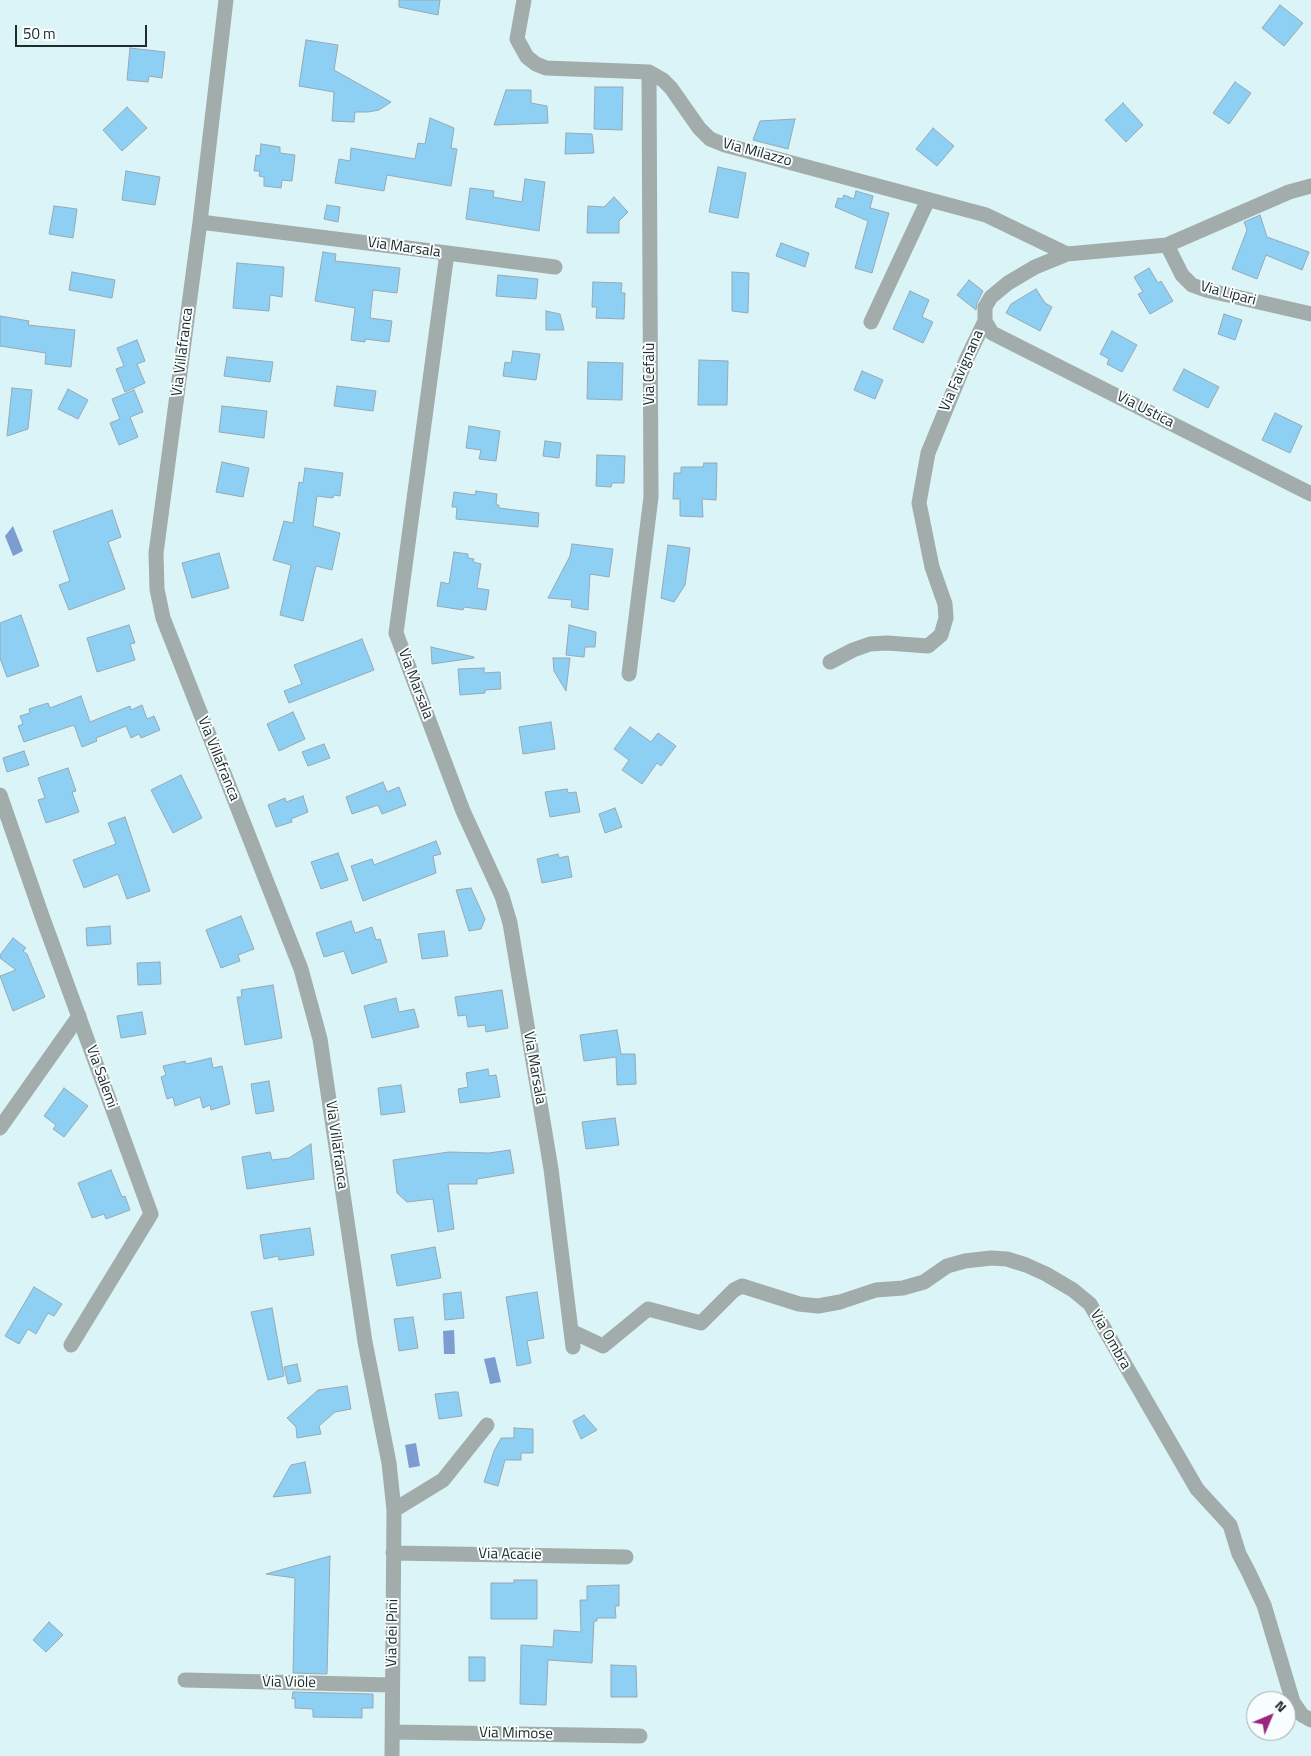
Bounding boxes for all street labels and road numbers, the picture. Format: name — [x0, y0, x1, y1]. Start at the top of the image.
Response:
street label: Via Milazzo — [720, 135, 794, 171]
street label: Via Marsala — [366, 234, 442, 262]
street label: Via Lipari — [1198, 278, 1258, 310]
street label: Via Villafranca — [169, 307, 197, 397]
street label: Via Favignana — [936, 328, 988, 414]
street label: Via Cefalù — [641, 343, 659, 405]
street label: Via Ustica — [1113, 388, 1177, 432]
street label: Via Marsala — [393, 646, 437, 722]
street label: Via Villafranca — [193, 714, 243, 804]
street label: Via Marsala — [519, 1030, 549, 1106]
street label: Via Salemi — [81, 1043, 121, 1111]
street label: Via Villafranca — [321, 1100, 351, 1190]
street label: Via Ombra — [1086, 1307, 1134, 1373]
street label: Via Acacie — [478, 1545, 542, 1565]
street label: Via dei Pini — [383, 1599, 403, 1667]
street label: Via Viole — [262, 1674, 316, 1692]
street label: Via Mimose — [479, 1724, 553, 1744]

